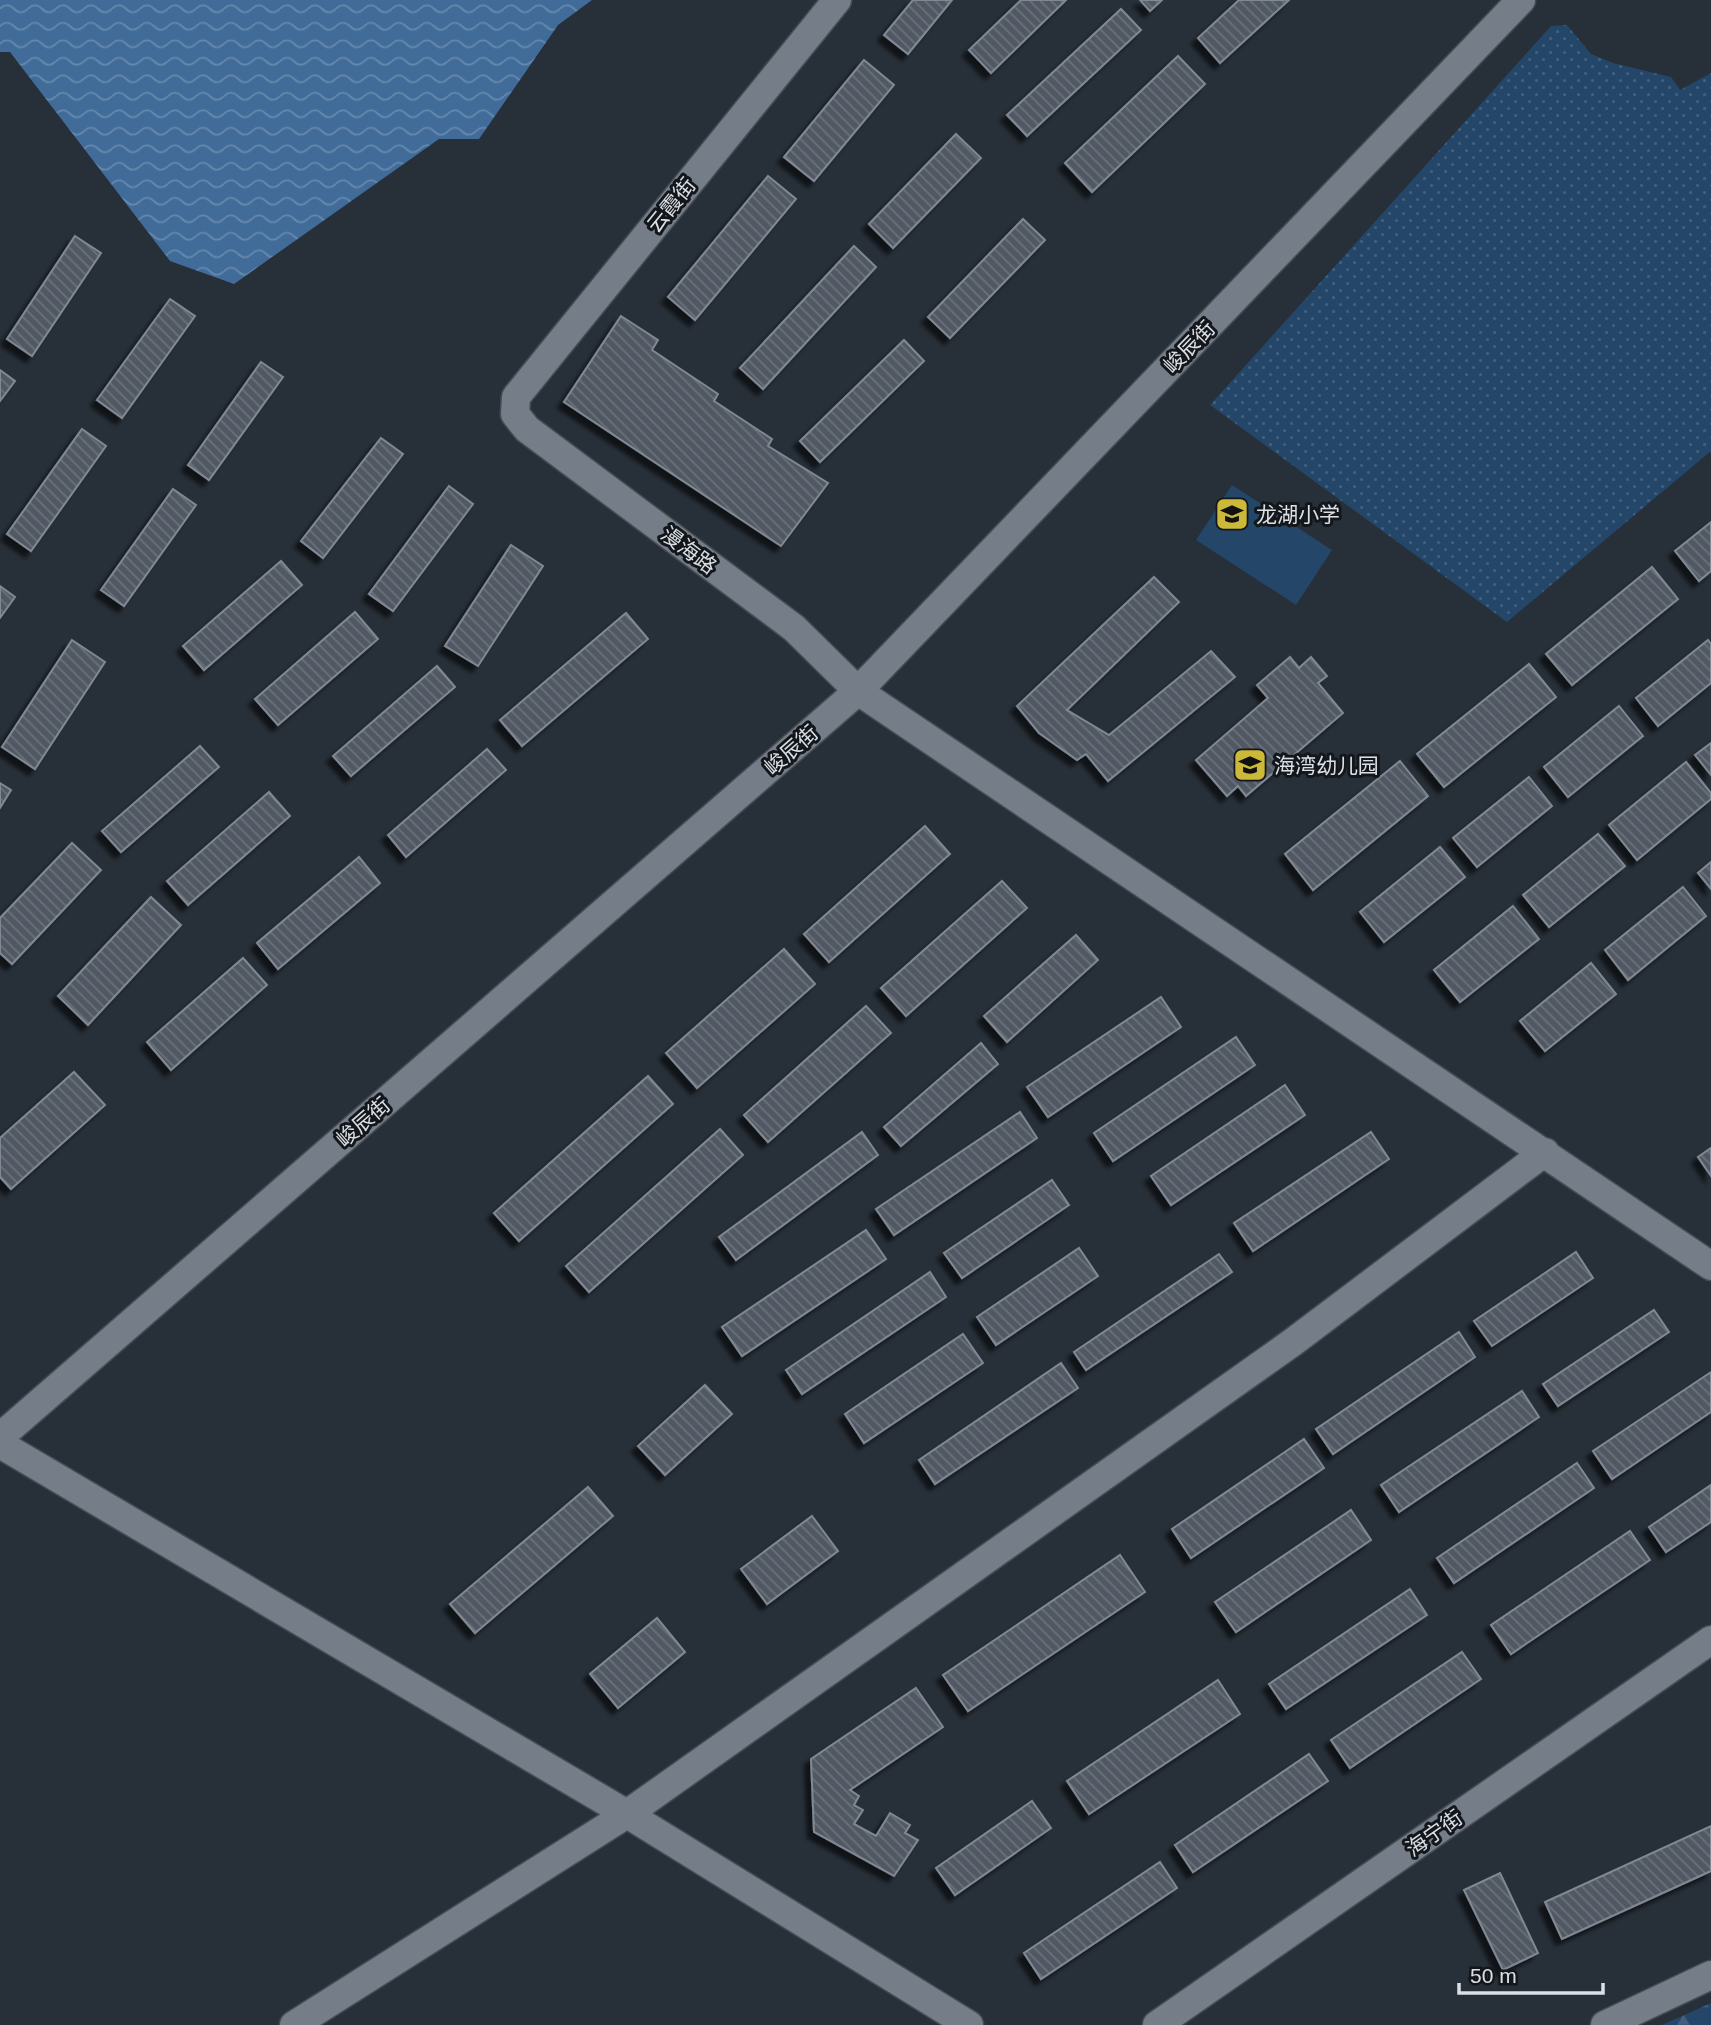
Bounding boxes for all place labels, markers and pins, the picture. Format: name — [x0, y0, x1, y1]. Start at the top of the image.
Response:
school or university icon: 龙湖小学 — [1213, 495, 1251, 533]
place label: 龙湖小学 — [1256, 503, 1340, 526]
school or university icon: 海湾幼儿园 — [1231, 746, 1269, 784]
place label: 海湾幼儿园 — [1274, 754, 1379, 777]

